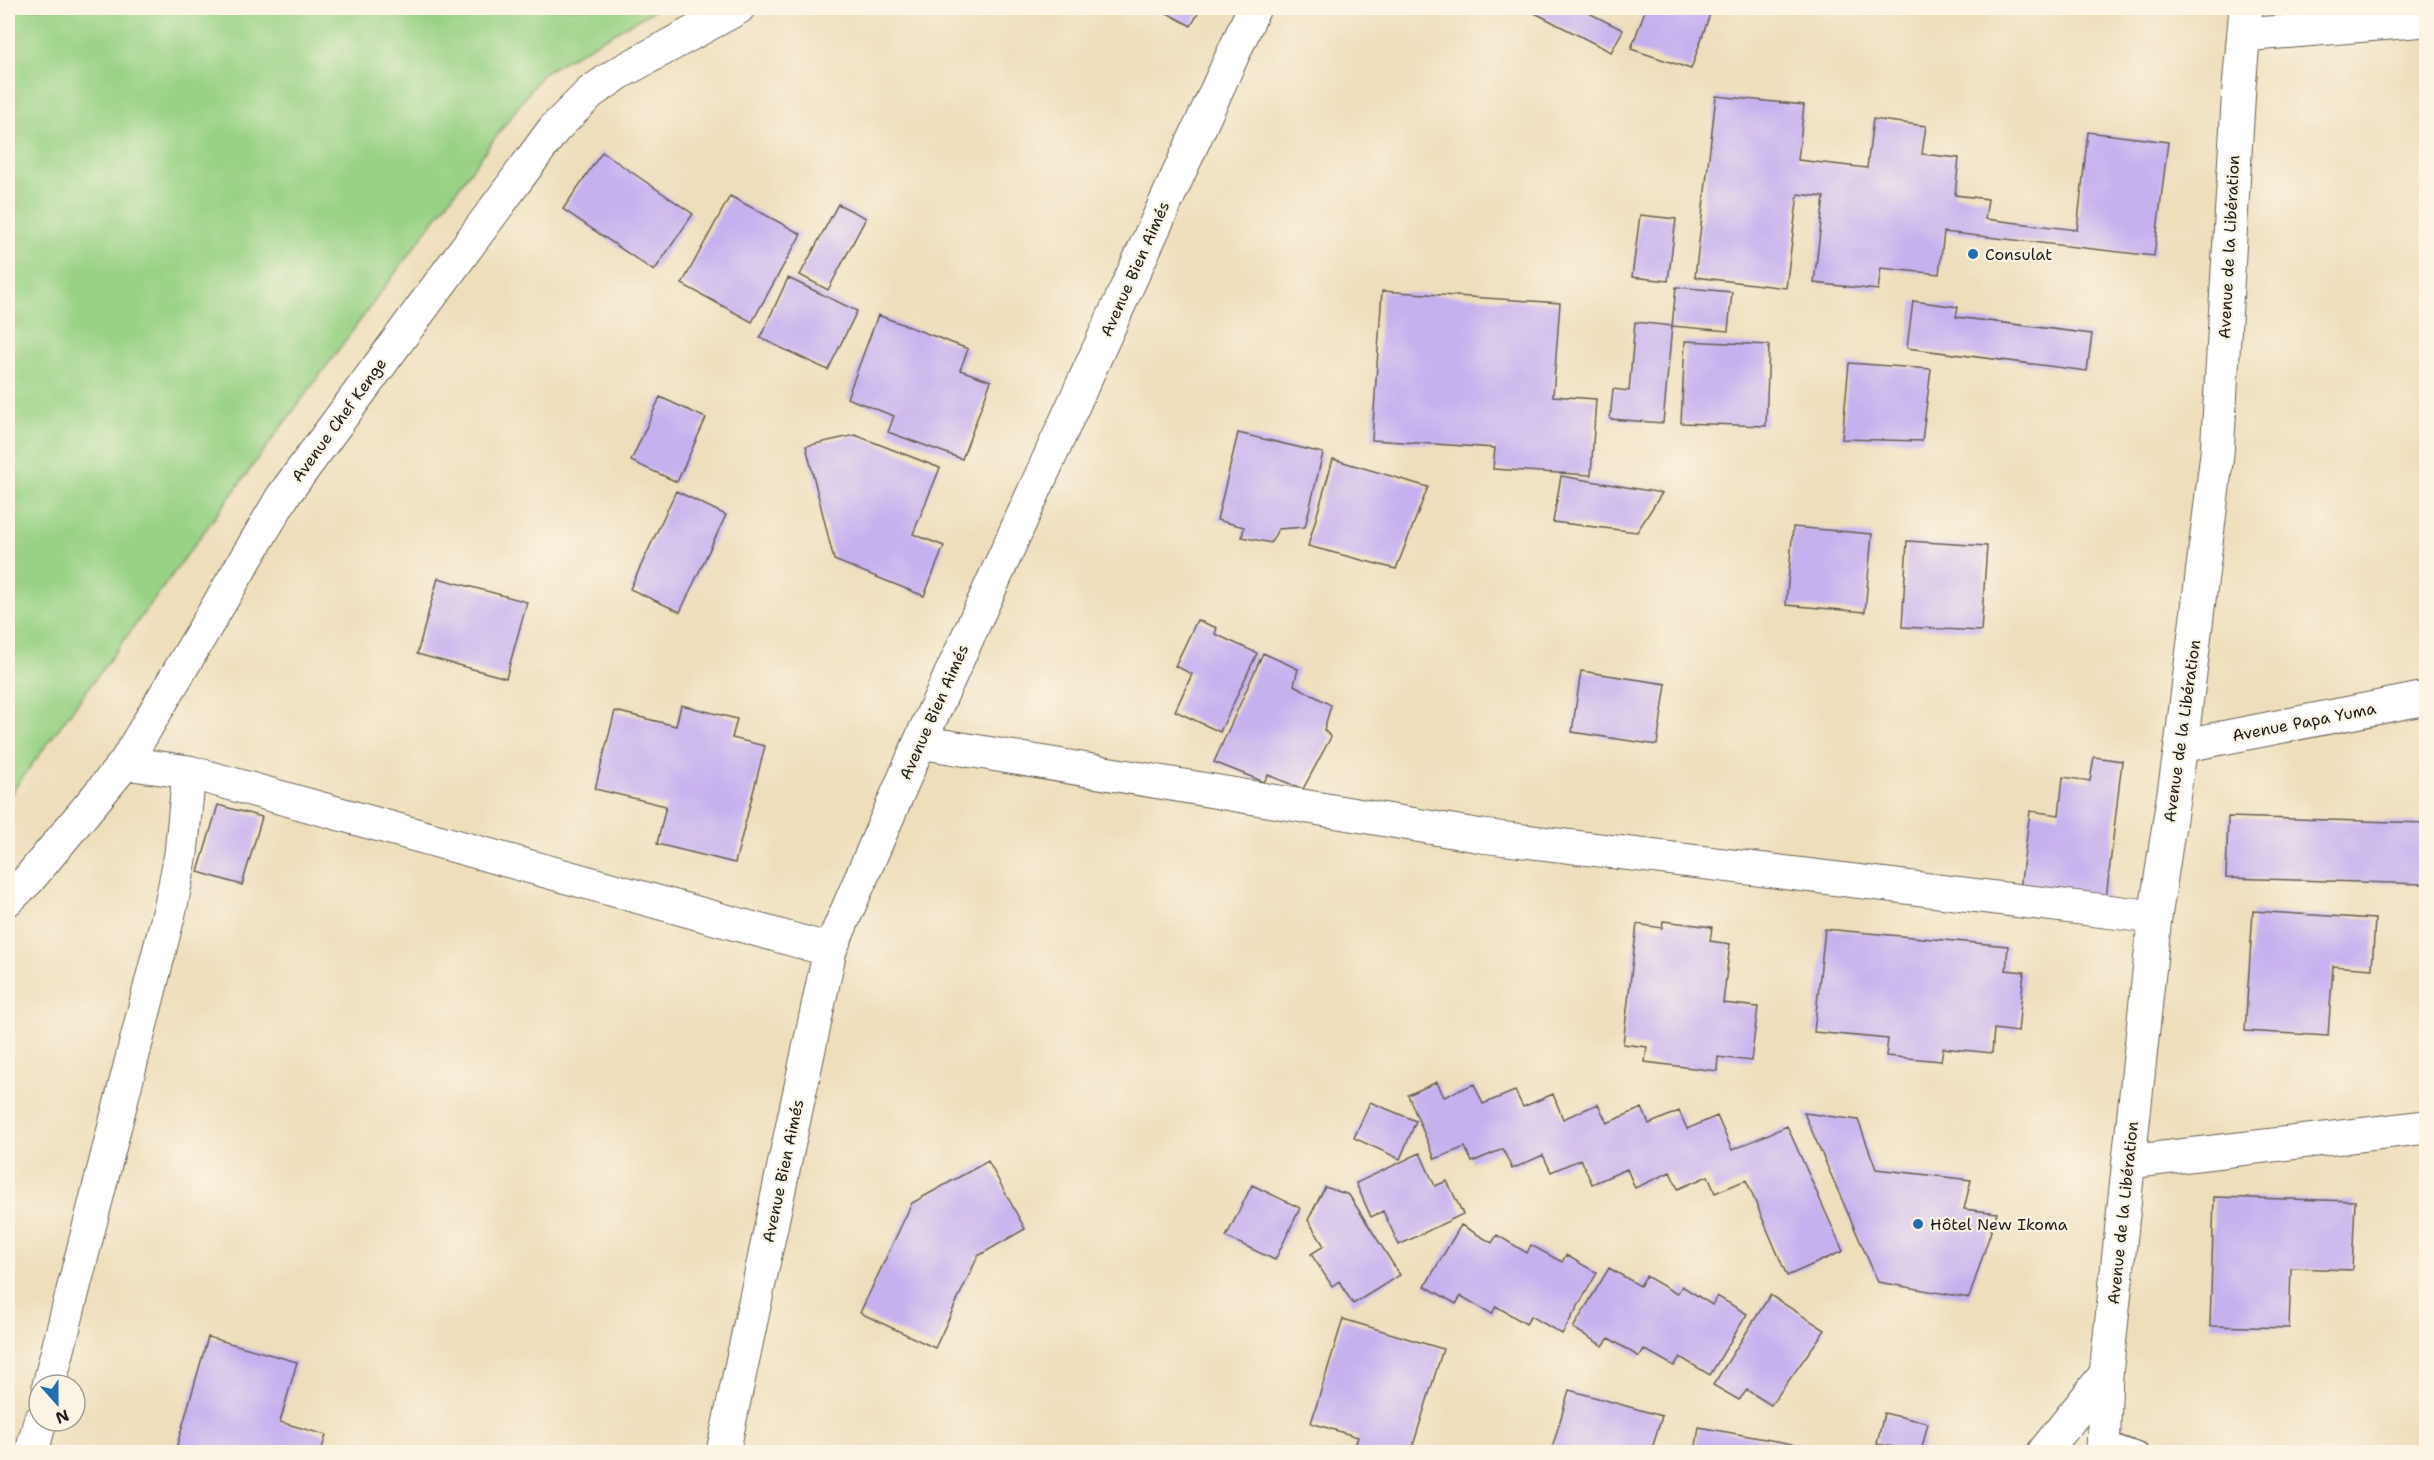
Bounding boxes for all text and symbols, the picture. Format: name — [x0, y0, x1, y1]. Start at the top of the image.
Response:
street label: Avenue de la Libération — [2214, 154, 2244, 339]
street label: Avenue Bien Aimés — [1096, 198, 1174, 340]
place label: Consulat — [1985, 244, 2052, 265]
marker: Consulat — [1966, 247, 1980, 261]
street label: Avenue Chef Kenge — [287, 354, 391, 486]
street label: Avenue de la Libération — [2159, 638, 2205, 824]
street label: Avenue Bien Aimés — [895, 641, 973, 783]
street label: Avenue Papa Yuma — [2230, 698, 2378, 746]
street label: Avenue Bien Aimés — [758, 1097, 808, 1245]
street label: Avenue de la Libération — [2103, 1120, 2143, 1306]
place label: Hôtel New Ikoma — [1930, 1214, 2068, 1235]
marker: Hôtel New Ikoma — [1911, 1217, 1925, 1231]
north arrow — [27, 1373, 87, 1433]
text: N — [53, 1404, 72, 1429]

